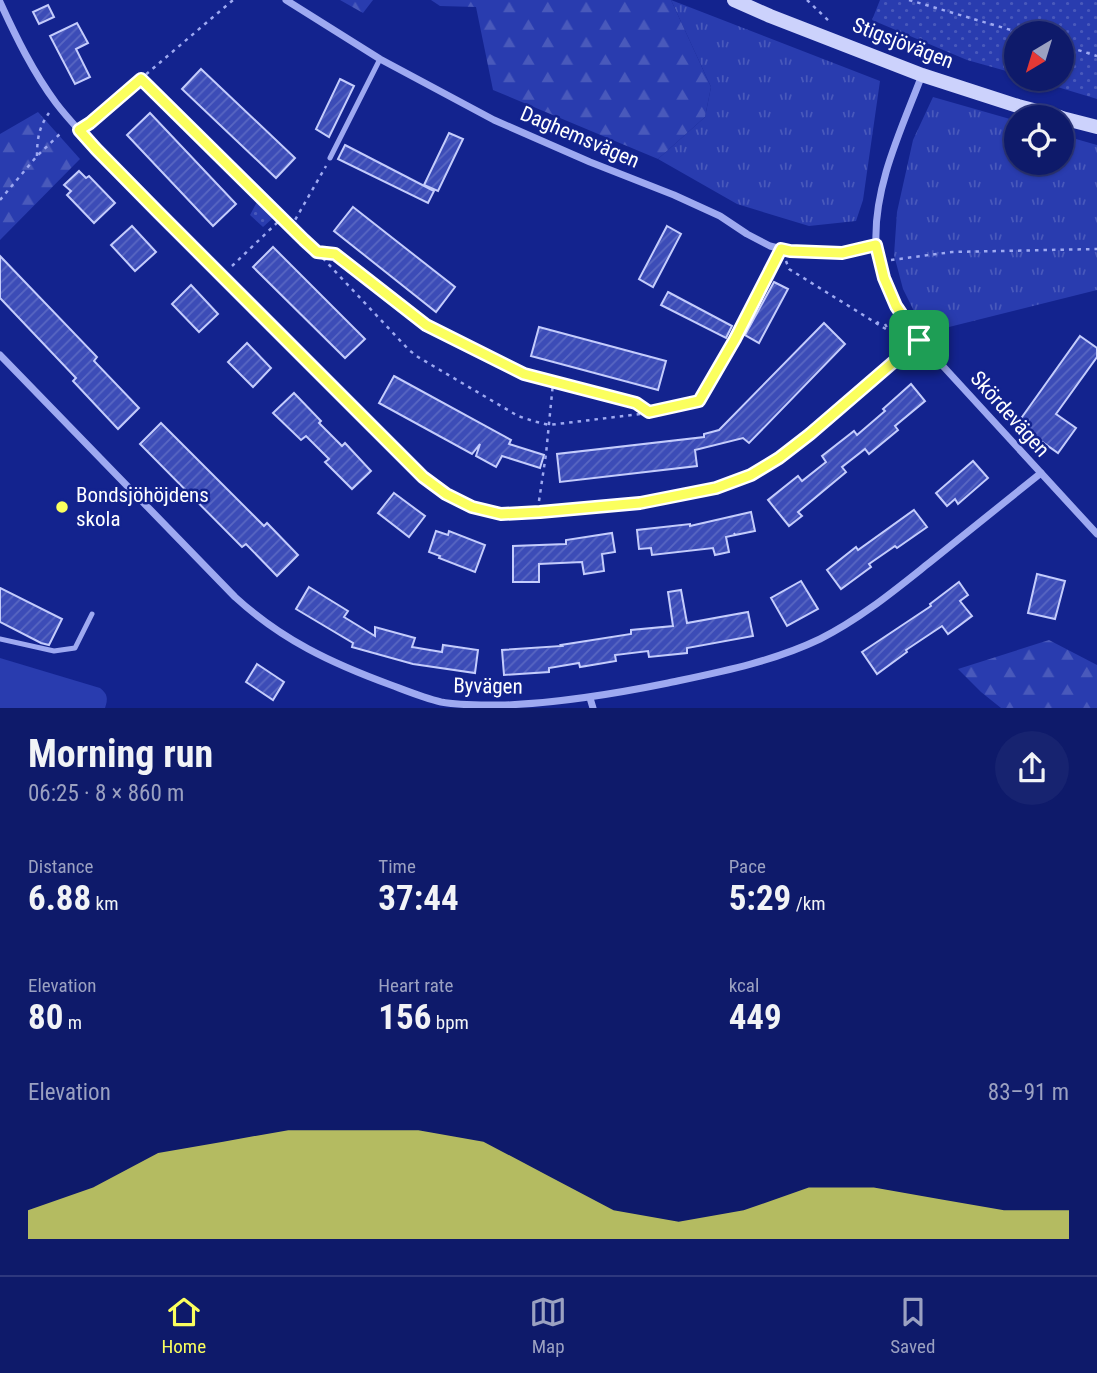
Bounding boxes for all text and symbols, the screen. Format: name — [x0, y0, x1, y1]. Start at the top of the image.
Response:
street label: Stigsjövägen — [849, 13, 957, 73]
north arrow — [1004, 21, 1074, 91]
map controls — [1004, 21, 1074, 175]
street label: Daghemsvägen — [517, 101, 643, 173]
button: locate — [1004, 105, 1074, 175]
pin — [889, 310, 949, 370]
icon: arrive — [900, 321, 938, 359]
street label: Skördevägen — [965, 366, 1055, 462]
place label: Bondsjöhöjdens skola — [76, 483, 209, 531]
marker: Bondsjöhöjdens skola — [54, 499, 70, 515]
street label: Byvägen — [453, 673, 523, 699]
button: share — [995, 731, 1069, 805]
text: Morning run — [28, 732, 213, 776]
text: 06:25 · 8 × 860 m — [28, 780, 184, 807]
text: Distance — [28, 855, 93, 878]
text: Time — [378, 855, 416, 878]
text: Pace — [729, 855, 766, 878]
text: 6.88 — [28, 878, 91, 919]
text: 37:44 — [378, 878, 459, 919]
text: 5:29 — [729, 878, 791, 919]
text: km — [91, 892, 118, 915]
text: /km — [791, 892, 826, 915]
text: Elevation — [28, 974, 96, 997]
text: Heart rate — [378, 974, 453, 997]
text: kcal — [729, 974, 759, 997]
text: 80 — [28, 997, 63, 1038]
text: 156 — [378, 997, 431, 1038]
text: 449 — [729, 997, 782, 1038]
text: m — [63, 1011, 82, 1034]
text: bpm — [431, 1011, 469, 1034]
text: Elevation — [28, 1079, 111, 1106]
text: 83–91 m — [988, 1079, 1069, 1106]
tab: Home — [162, 1293, 206, 1358]
tab: Map — [529, 1293, 567, 1358]
tab: Saved — [890, 1293, 935, 1358]

